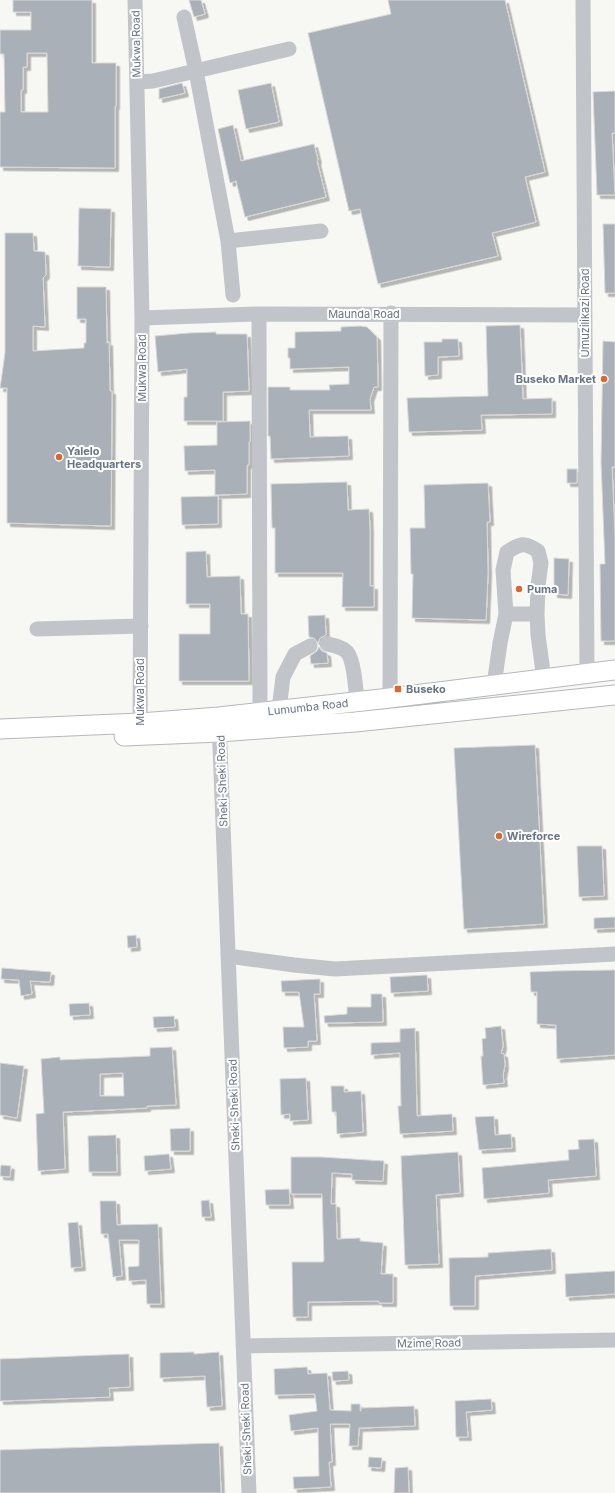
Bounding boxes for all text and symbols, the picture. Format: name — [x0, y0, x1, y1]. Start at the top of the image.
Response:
street label: Mukwa Road — [128, 10, 144, 78]
street label: Umuzilikazi Road — [578, 269, 592, 357]
street label: Maunda Road — [328, 307, 400, 321]
street label: Mukwa Road — [135, 334, 149, 402]
place label: Buseko Market — [516, 372, 596, 386]
marker: Buseko Market — [599, 374, 609, 384]
place label: Yalelo Headquarters — [67, 444, 141, 471]
marker: Yalelo Headquarters — [54, 452, 64, 462]
place label: Puma — [527, 582, 557, 596]
marker: Puma — [514, 584, 524, 594]
street label: Mukwa Road — [133, 658, 147, 726]
place label: Buseko — [406, 682, 446, 696]
marker: Buseko — [393, 684, 403, 694]
street label: Lumumba Road — [267, 696, 349, 718]
street label: Sheki-Sheki Road — [213, 735, 231, 827]
place label: Wireforce — [507, 829, 561, 843]
marker: Wireforce — [494, 831, 504, 841]
street label: Sheki-Sheki Road — [225, 1059, 243, 1151]
street label: Mzime Road — [397, 1335, 461, 1351]
street label: Sheki-Sheki Road — [237, 1383, 255, 1475]

